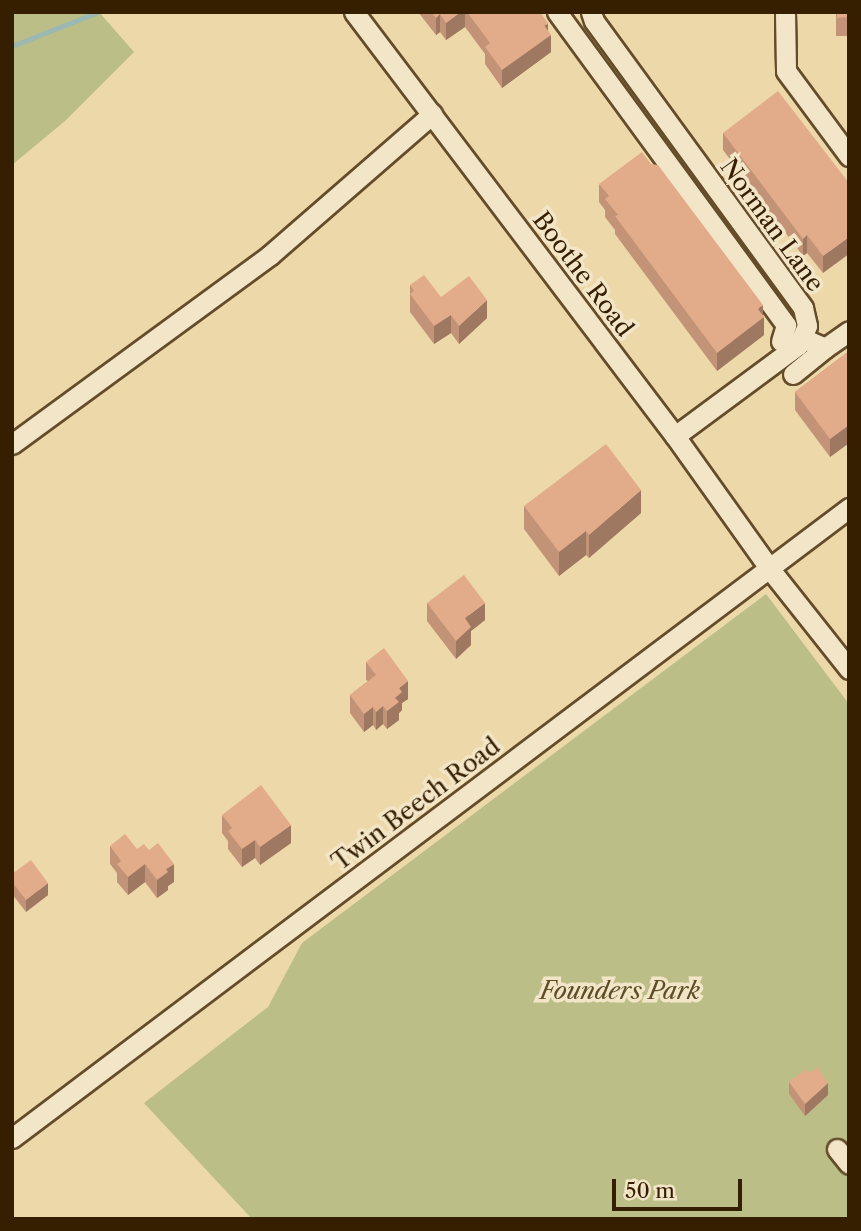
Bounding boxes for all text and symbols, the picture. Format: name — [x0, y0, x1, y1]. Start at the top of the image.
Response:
street label: Norman Lane — [714, 153, 830, 297]
street label: Boothe Road — [527, 206, 639, 342]
street label: Twin Beech Road — [326, 732, 506, 876]
park label: Founders Park — [540, 977, 700, 1005]
scale bar — [616, 1164, 746, 1208]
text: 50 m — [625, 1178, 675, 1203]

